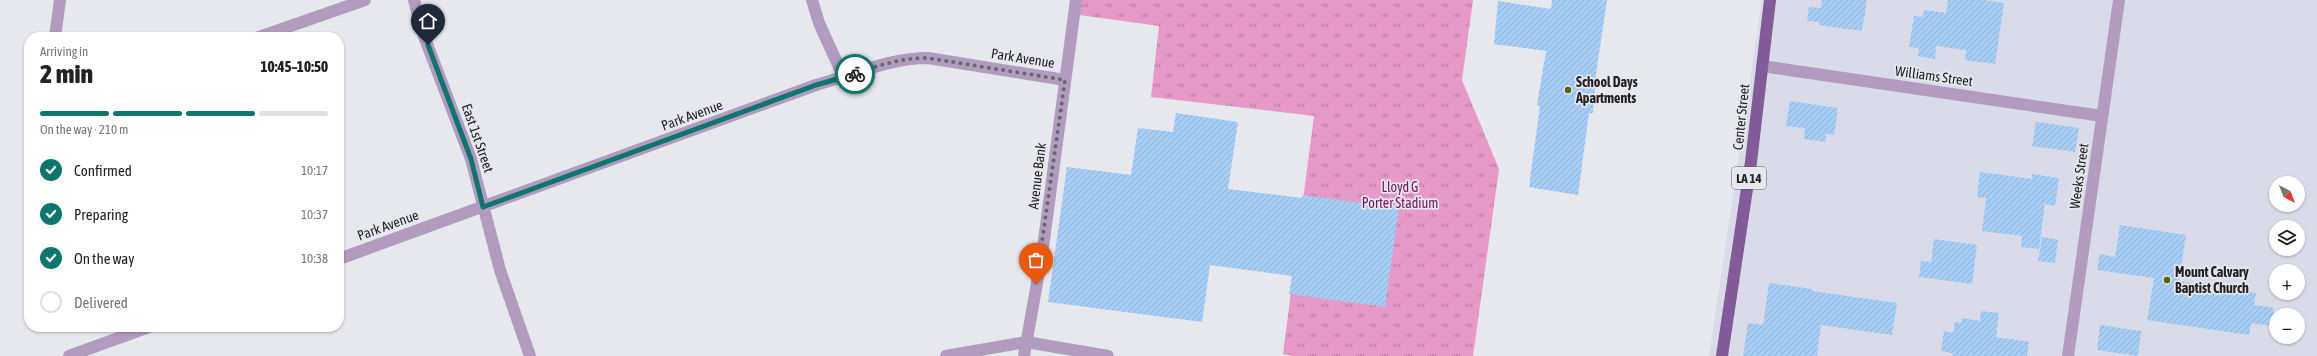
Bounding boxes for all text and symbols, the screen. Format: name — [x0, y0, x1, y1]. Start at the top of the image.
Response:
pin — [411, 4, 445, 45]
icon: home — [417, 10, 439, 32]
text: Arriving in — [40, 44, 88, 59]
street label: Park Avenue — [990, 45, 1056, 71]
courier — [835, 54, 875, 94]
text: 10:45–10:50 — [260, 58, 328, 75]
text: 2 min — [40, 59, 93, 89]
icon: bike — [844, 63, 866, 85]
street label: Williams Street — [1894, 63, 1974, 89]
place label: School Days Apartments — [1575, 74, 1638, 106]
street label: Center Street — [1730, 83, 1752, 151]
marker: School Days Apartments — [1563, 85, 1573, 95]
street label: Park Avenue — [659, 97, 725, 133]
street label: East 1st Street — [459, 102, 497, 174]
text: On the way · 210 m — [40, 122, 128, 137]
street label: Avenue Bank — [1025, 142, 1049, 210]
street label: Weeks Street — [2066, 142, 2092, 210]
icon: check — [40, 159, 62, 181]
text: Confirmed — [74, 162, 132, 179]
text: 10:17 — [301, 163, 328, 178]
road number: LA 14 — [1732, 167, 1766, 189]
north arrow — [2269, 176, 2305, 212]
map controls — [2269, 176, 2305, 344]
park label: Lloyd G Porter Stadium — [1362, 179, 1438, 211]
icon: check — [40, 203, 62, 225]
text: Preparing — [74, 206, 128, 223]
text: 10:37 — [301, 207, 328, 222]
street label: Park Avenue — [355, 207, 421, 243]
button: layers — [2269, 220, 2305, 256]
pin — [1019, 243, 1053, 284]
icon: check — [40, 247, 62, 269]
icon: bag — [1025, 249, 1047, 271]
text: On the way — [74, 250, 135, 267]
text: 10:38 — [301, 251, 328, 266]
place label: Mount Calvary Baptist Church — [2175, 264, 2249, 296]
button: + — [2269, 264, 2305, 300]
marker: Mount Calvary Baptist Church — [2162, 275, 2172, 285]
text: Delivered — [74, 294, 128, 311]
button: − — [2269, 308, 2305, 344]

